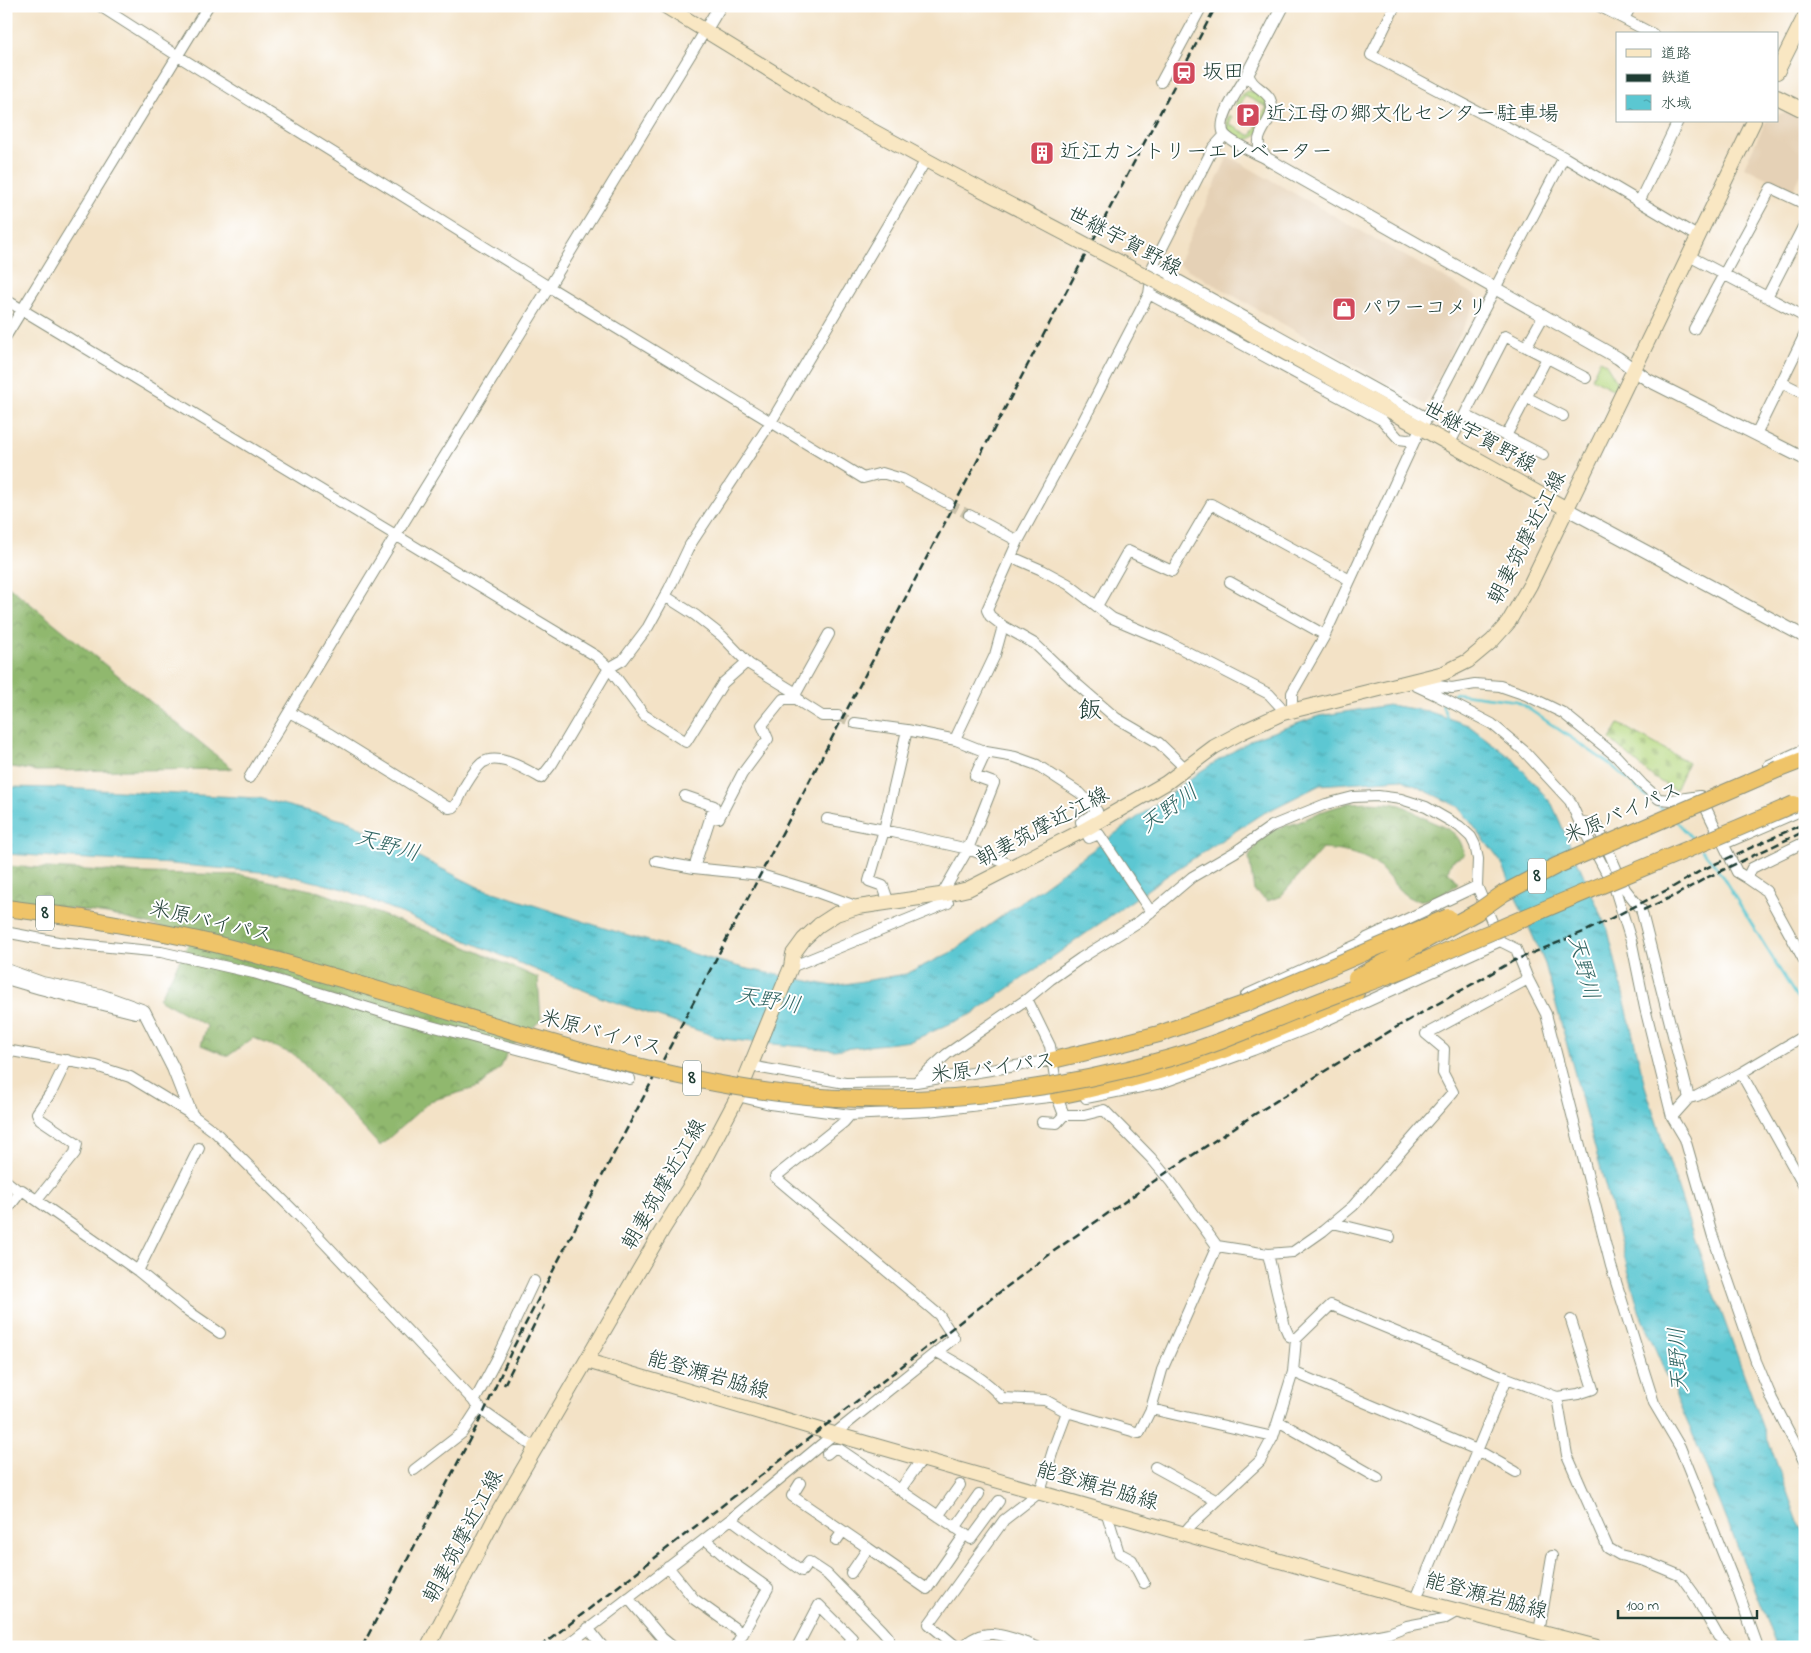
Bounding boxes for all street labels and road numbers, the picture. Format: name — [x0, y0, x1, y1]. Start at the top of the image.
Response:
street label: 世継宇賀野線 — [1061, 199, 1187, 285]
street label: 世継宇賀野線 — [1417, 394, 1541, 482]
street label: 朝妻筑摩近江線 — [1481, 466, 1575, 610]
street label: 米原バイパス — [1559, 776, 1687, 852]
street label: 朝妻筑摩近江線 — [971, 780, 1115, 876]
road number: 8 — [1528, 858, 1546, 894]
street label: 米原バイパス — [146, 894, 276, 952]
road number: 8 — [36, 896, 54, 930]
street label: 米原バイパス — [536, 1003, 666, 1065]
street label: 米原バイパス — [929, 1046, 1057, 1092]
road number: 8 — [683, 1060, 701, 1096]
street label: 朝妻筑摩近江線 — [615, 1114, 715, 1256]
street label: 能登瀬岩脇線 — [643, 1344, 773, 1408]
street label: 能登瀬岩脇線 — [1032, 1455, 1162, 1519]
street label: 朝妻筑摩近江線 — [416, 1465, 512, 1609]
street label: 能登瀬岩脇線 — [1421, 1566, 1551, 1628]

